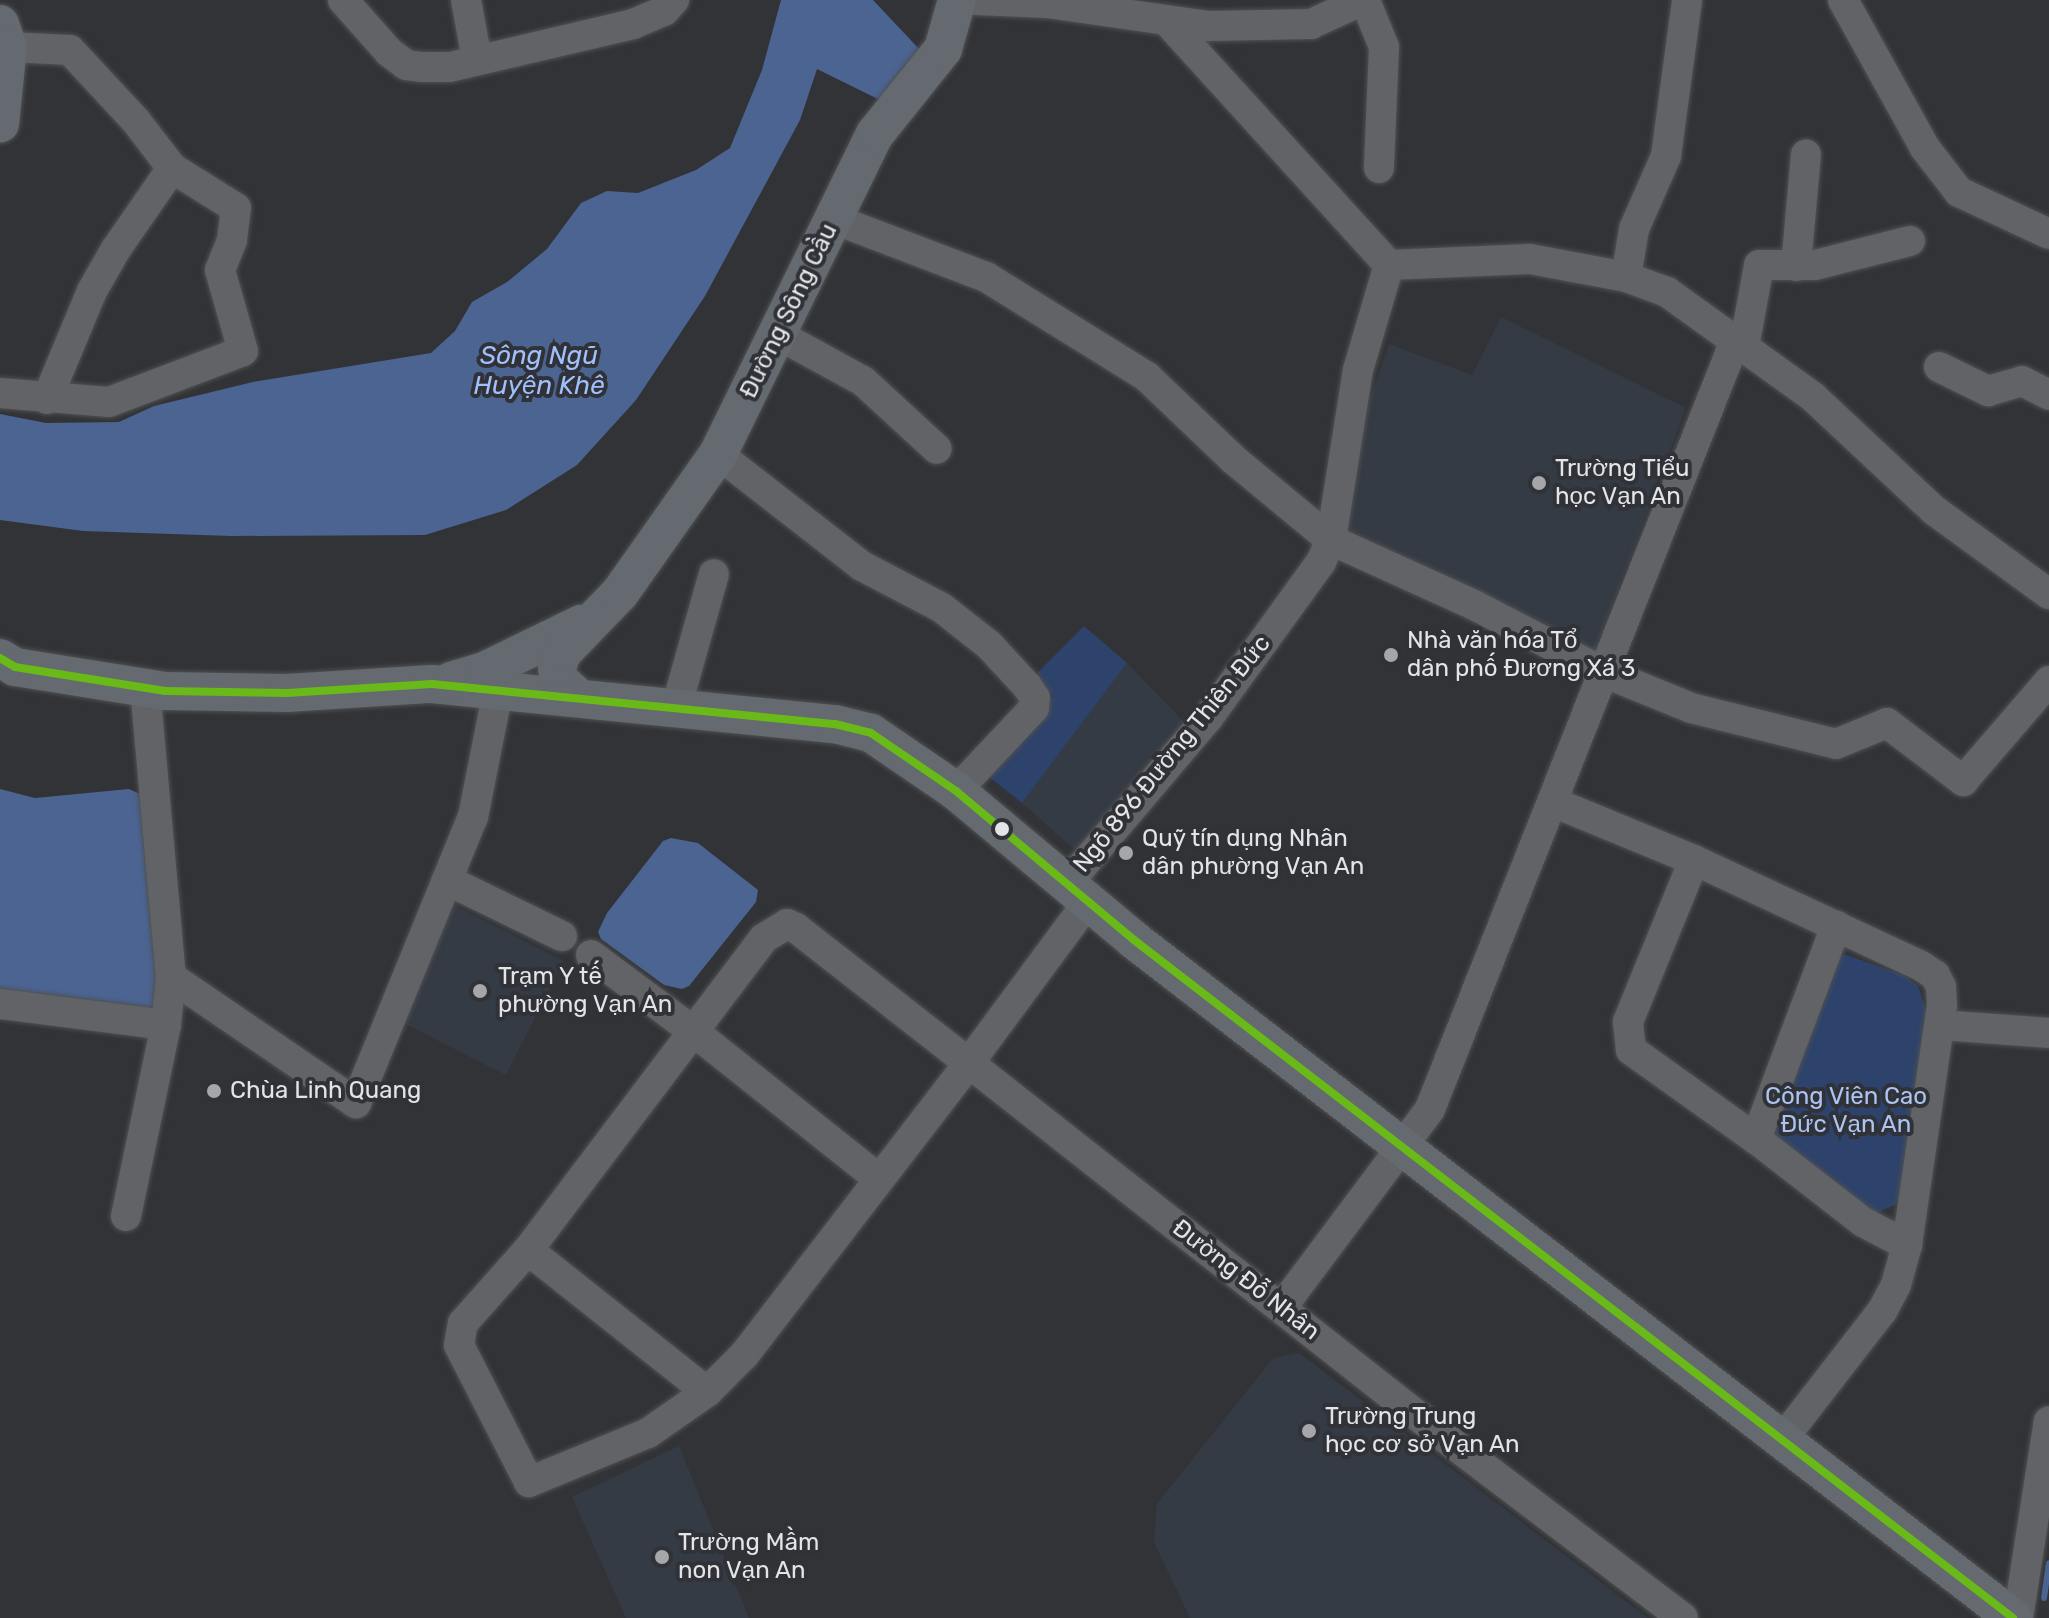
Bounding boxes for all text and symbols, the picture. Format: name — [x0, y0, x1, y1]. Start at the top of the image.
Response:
street label: Đường Sông Cầu — [734, 219, 844, 403]
water label: Sông Ngũ Huyện Khê — [473, 340, 605, 402]
place label: Trường Tiểu học Vạn An — [1555, 455, 1690, 511]
marker: Trường Tiểu học Vạn An — [1530, 474, 1548, 492]
place label: Nhà văn hóa Tổ dân phố Đương Xá 3 — [1407, 627, 1636, 683]
street label: Ngõ 896 Đường Thiên Đức — [1067, 629, 1277, 879]
marker: Nhà văn hóa Tổ dân phố Đương Xá 3 — [1382, 646, 1400, 664]
unlabelled marker — [994, 821, 1010, 837]
place label: Quỹ tín dụng Nhân dân phường Vạn An — [1142, 825, 1366, 881]
marker: Quỹ tín dụng Nhân dân phường Vạn An — [1117, 844, 1135, 862]
place label: Trạm Y tế phường Vạn An — [498, 963, 674, 1019]
marker: Trạm Y tế phường Vạn An — [469, 980, 491, 1002]
place label: Chùa Linh Quang — [230, 1077, 421, 1105]
marker: Chùa Linh Quang — [205, 1082, 223, 1100]
park label: Công Viên Cao Đức Vạn An — [1765, 1083, 1927, 1139]
street label: Đường Đỗ Nhân — [1167, 1214, 1325, 1346]
place label: Trường Trung học cơ sở Vạn An — [1325, 1403, 1521, 1459]
marker: Trường Trung học cơ sở Vạn An — [1300, 1422, 1318, 1440]
place label: Trường Mầm non Vạn An — [678, 1529, 819, 1585]
marker: Trường Mầm non Vạn An — [653, 1548, 671, 1566]

